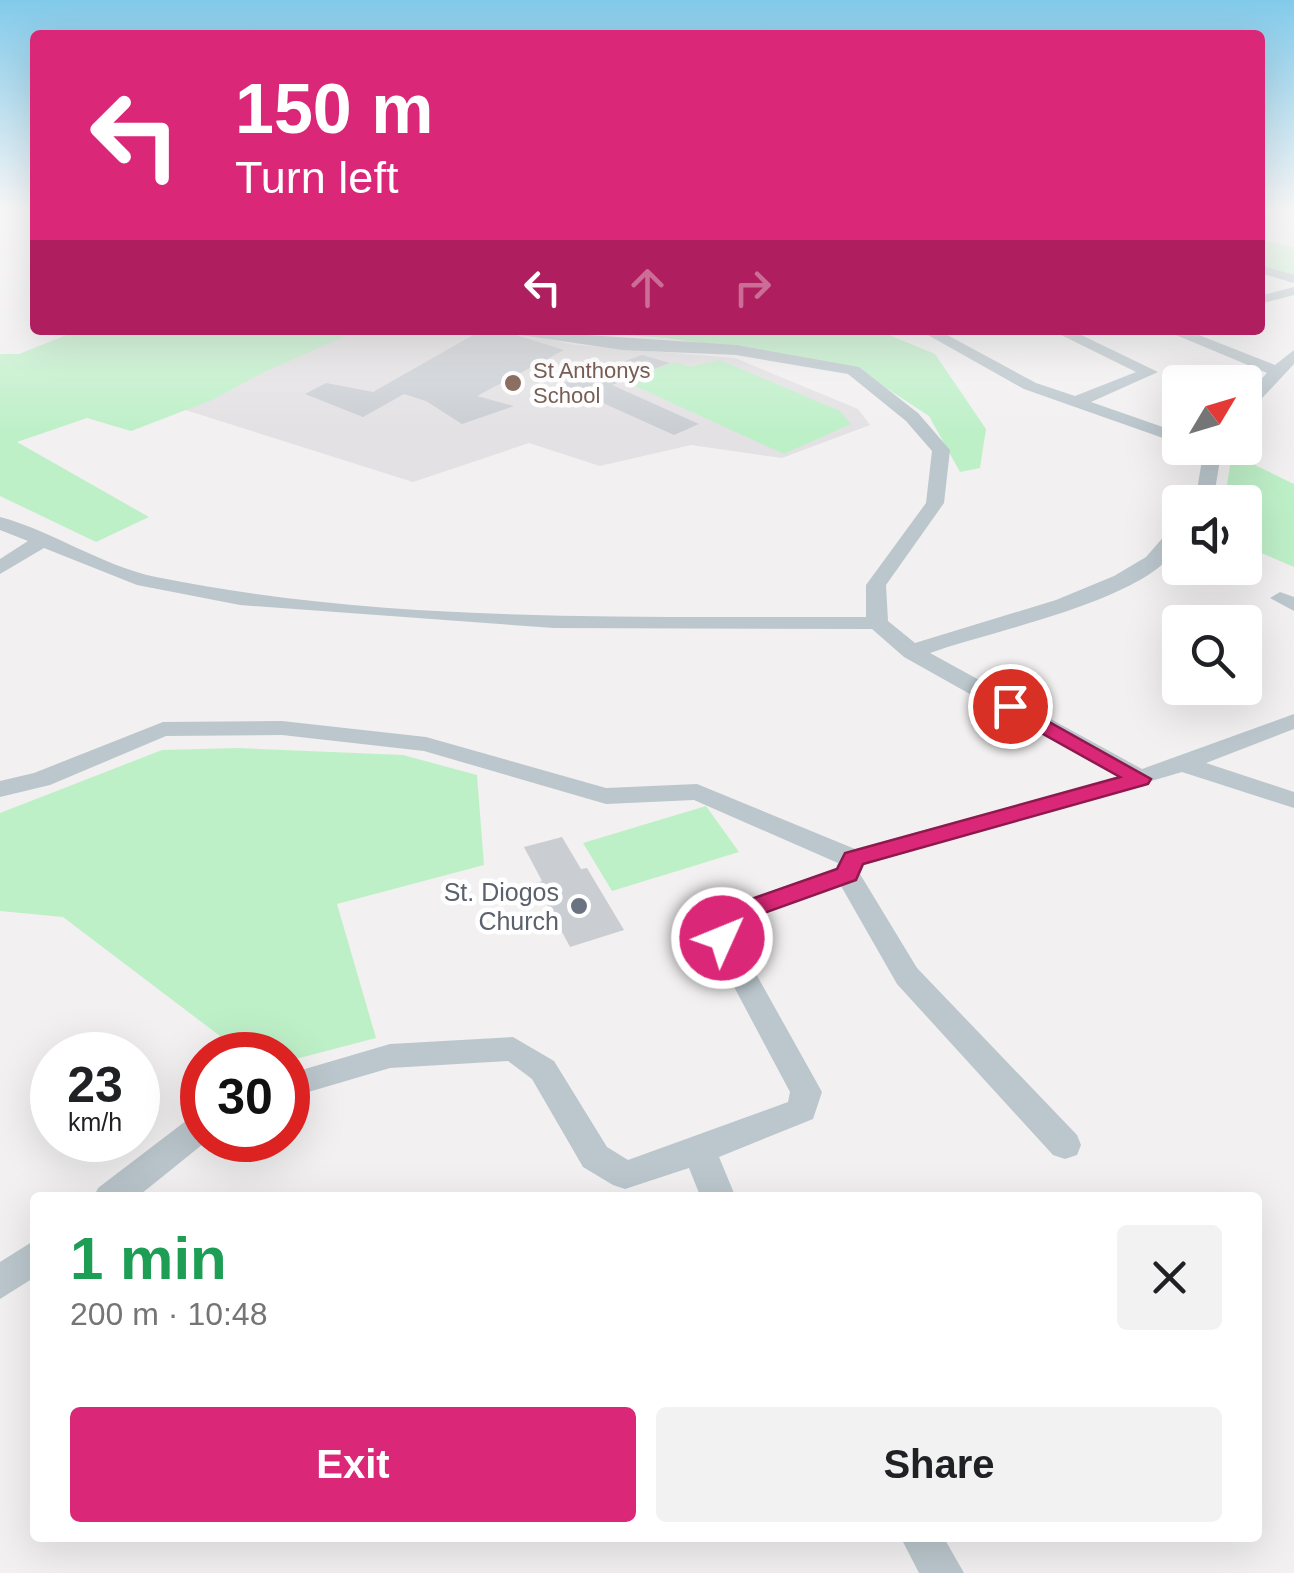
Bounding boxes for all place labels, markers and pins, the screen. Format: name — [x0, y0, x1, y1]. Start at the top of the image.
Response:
place label: St Anthonys School — [533, 358, 650, 408]
marker: St Anthonys School — [502, 372, 524, 394]
pin — [968, 664, 1053, 749]
place label: St. Diogos Church — [444, 878, 559, 935]
marker: St. Diogos Church — [568, 895, 590, 917]

